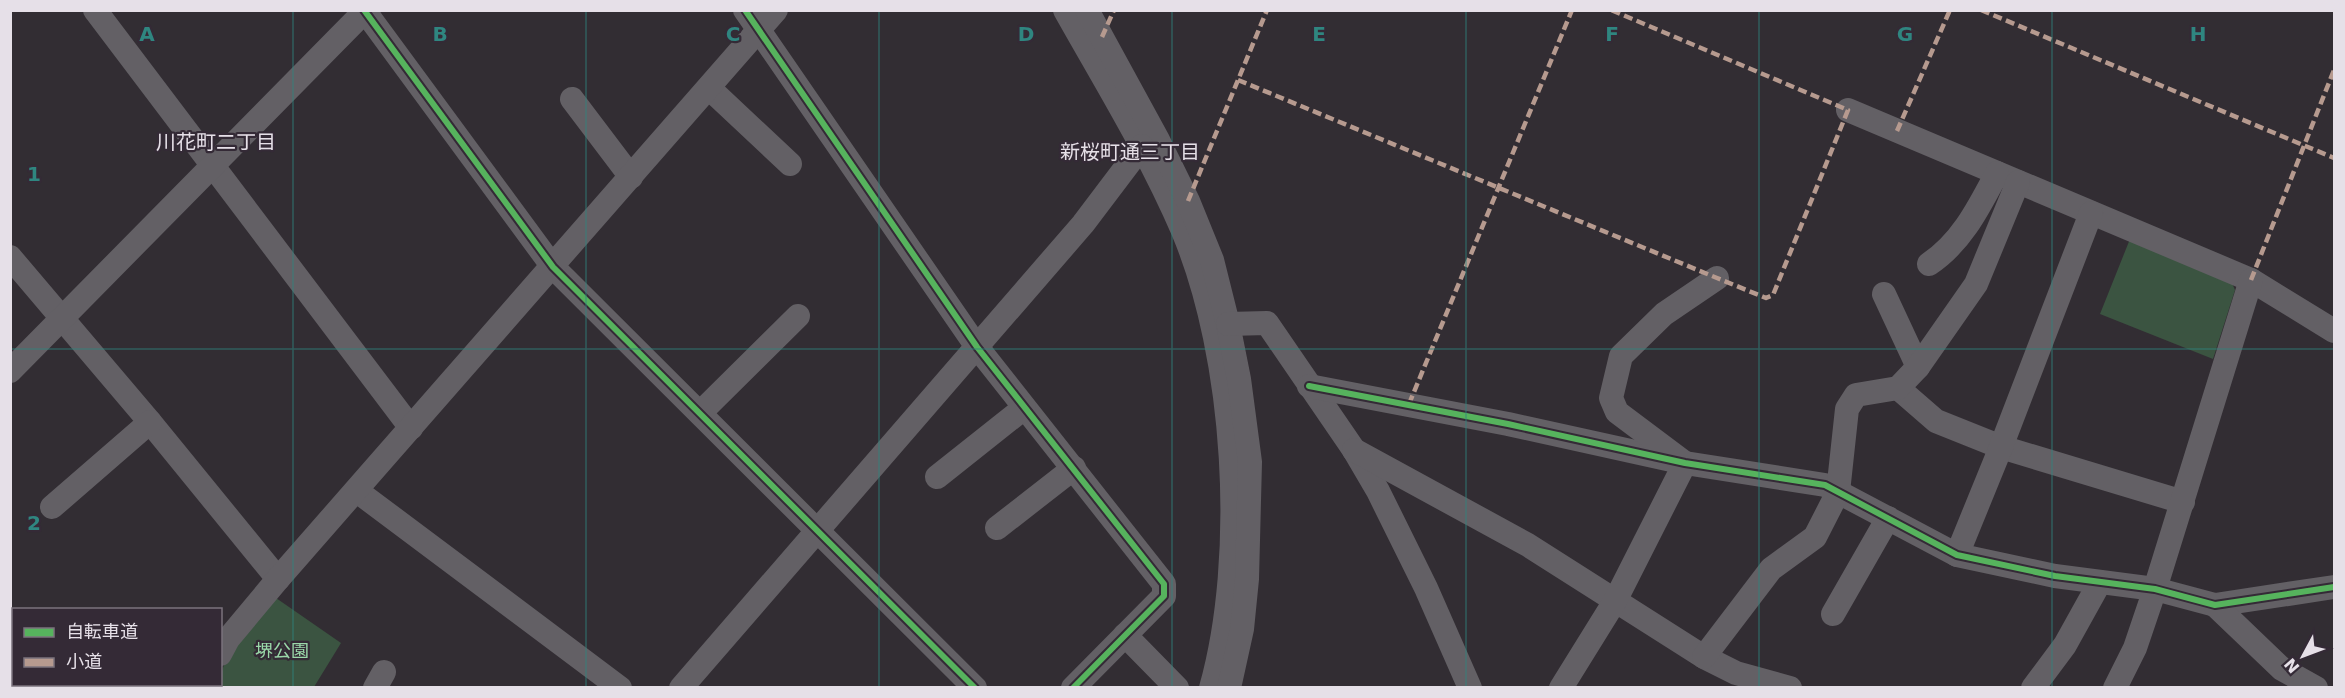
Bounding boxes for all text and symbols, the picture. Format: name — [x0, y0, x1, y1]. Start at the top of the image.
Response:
text: A — [139, 22, 155, 46]
text: B — [432, 22, 448, 46]
text: C — [726, 22, 740, 46]
text: D — [1018, 22, 1034, 46]
text: E — [1312, 22, 1326, 46]
text: F — [1605, 22, 1619, 46]
text: G — [1897, 22, 1913, 46]
text: H — [2190, 22, 2206, 46]
district label: 川花町二丁目 — [156, 130, 276, 154]
district label: 新桜町通三丁目 — [1060, 140, 1200, 164]
text: 1 — [27, 162, 41, 186]
text: 2 — [27, 511, 41, 535]
legend — [12, 608, 222, 686]
text: 自転車道 — [66, 621, 138, 642]
north arrow — [2273, 626, 2333, 686]
park label: 堺公園 — [255, 640, 309, 661]
text: 小道 — [66, 651, 102, 672]
text: N — [2280, 654, 2304, 677]

